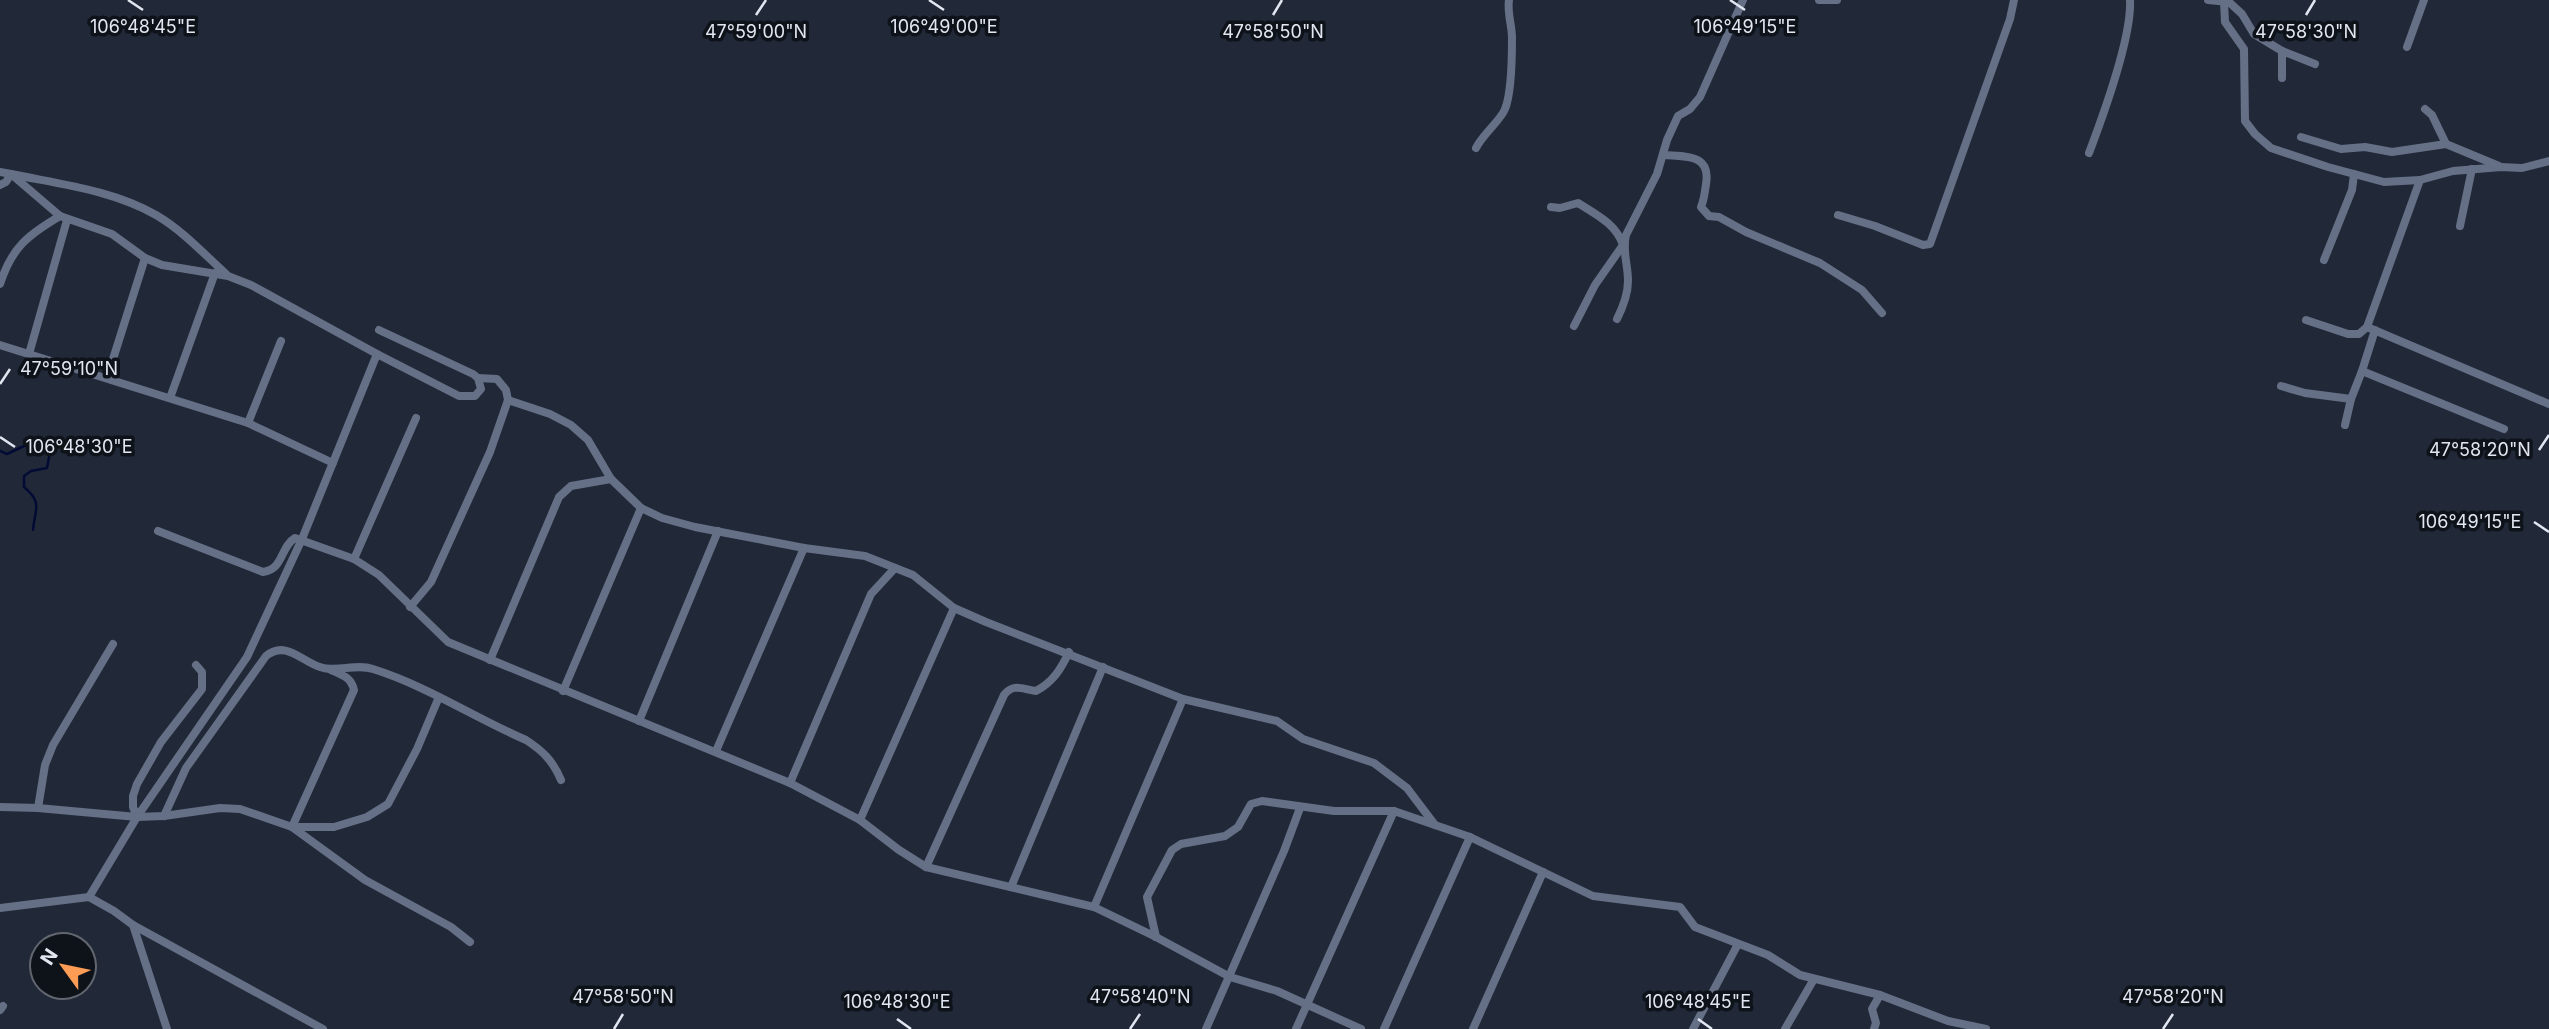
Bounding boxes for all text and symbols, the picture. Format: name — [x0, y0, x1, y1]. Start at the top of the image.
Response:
text: 106°48'45"E — [90, 16, 196, 37]
text: 106°49'00"E — [890, 16, 998, 37]
text: 106°49'15"E — [1694, 16, 1796, 37]
text: 47°59'00"N — [705, 21, 807, 42]
text: 47°58'50"N — [1222, 21, 1324, 42]
text: 47°58'30"N — [2255, 21, 2357, 42]
text: 47°59'10"N — [20, 358, 118, 379]
text: 106°48'30"E — [25, 436, 133, 457]
text: 47°58'20"N — [2429, 439, 2531, 460]
text: 106°49'15"E — [2419, 511, 2521, 532]
north arrow — [28, 931, 98, 1001]
text: N — [36, 945, 63, 969]
text: 47°58'50"N — [572, 986, 674, 1007]
text: 47°58'40"N — [1089, 986, 1191, 1007]
text: 47°58'20"N — [2122, 986, 2224, 1007]
text: 106°48'30"E — [843, 991, 951, 1012]
text: 106°48'45"E — [1645, 991, 1751, 1012]

